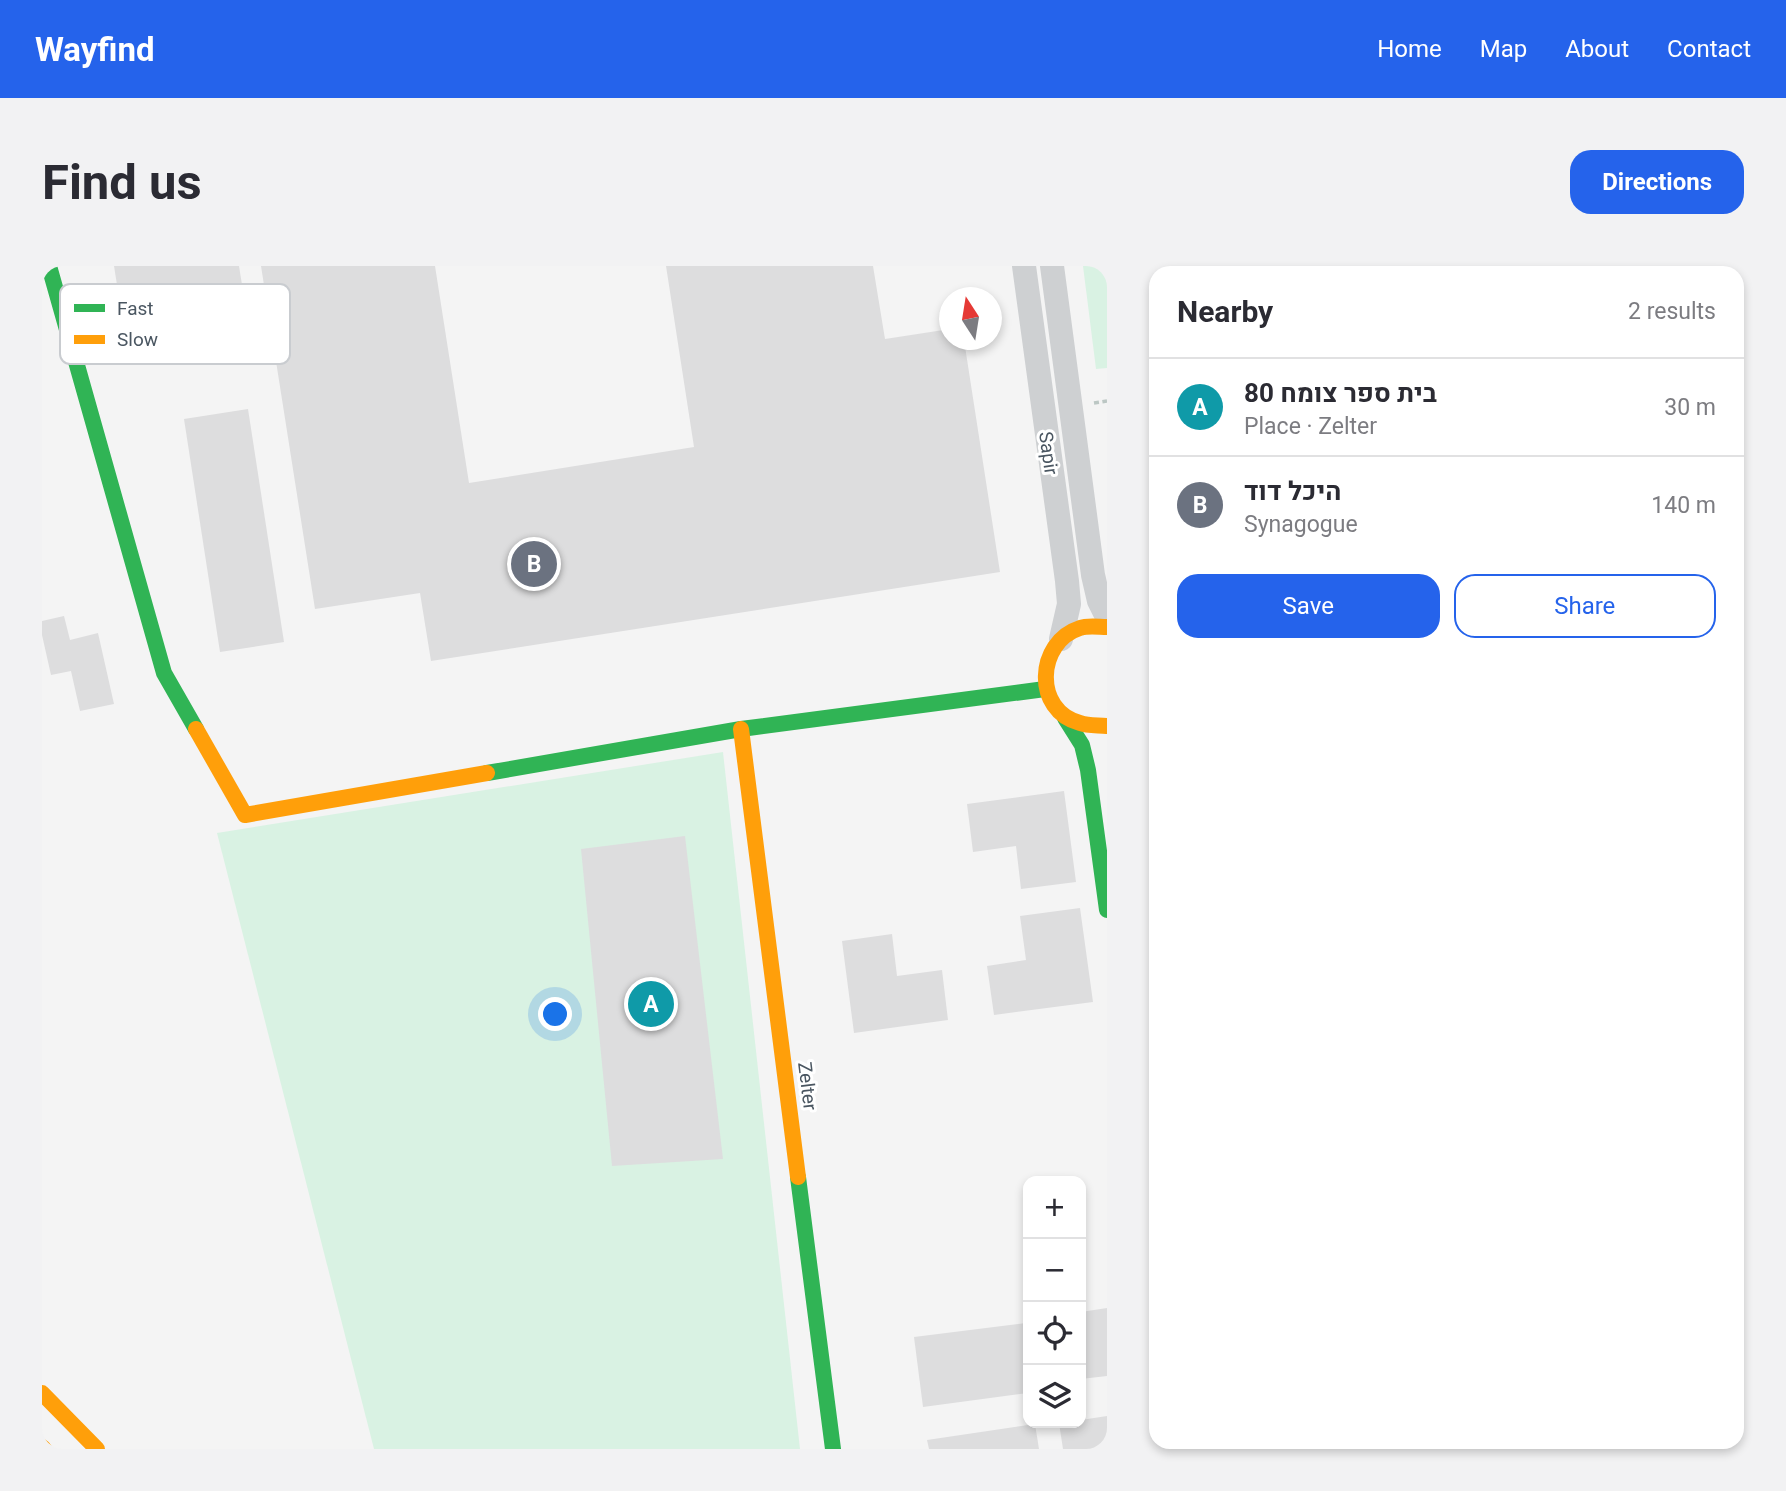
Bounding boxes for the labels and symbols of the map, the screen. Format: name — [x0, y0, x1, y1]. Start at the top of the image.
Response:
legend — [60, 284, 290, 364]
north arrow — [939, 287, 1002, 350]
text: Fast — [117, 297, 154, 320]
text: Slow — [117, 328, 158, 351]
street label: Sapir — [1034, 430, 1063, 477]
pin: B — [511, 538, 557, 590]
pin: A — [628, 978, 674, 1030]
your location — [538, 997, 572, 1031]
street label: Zelter — [793, 1061, 822, 1112]

